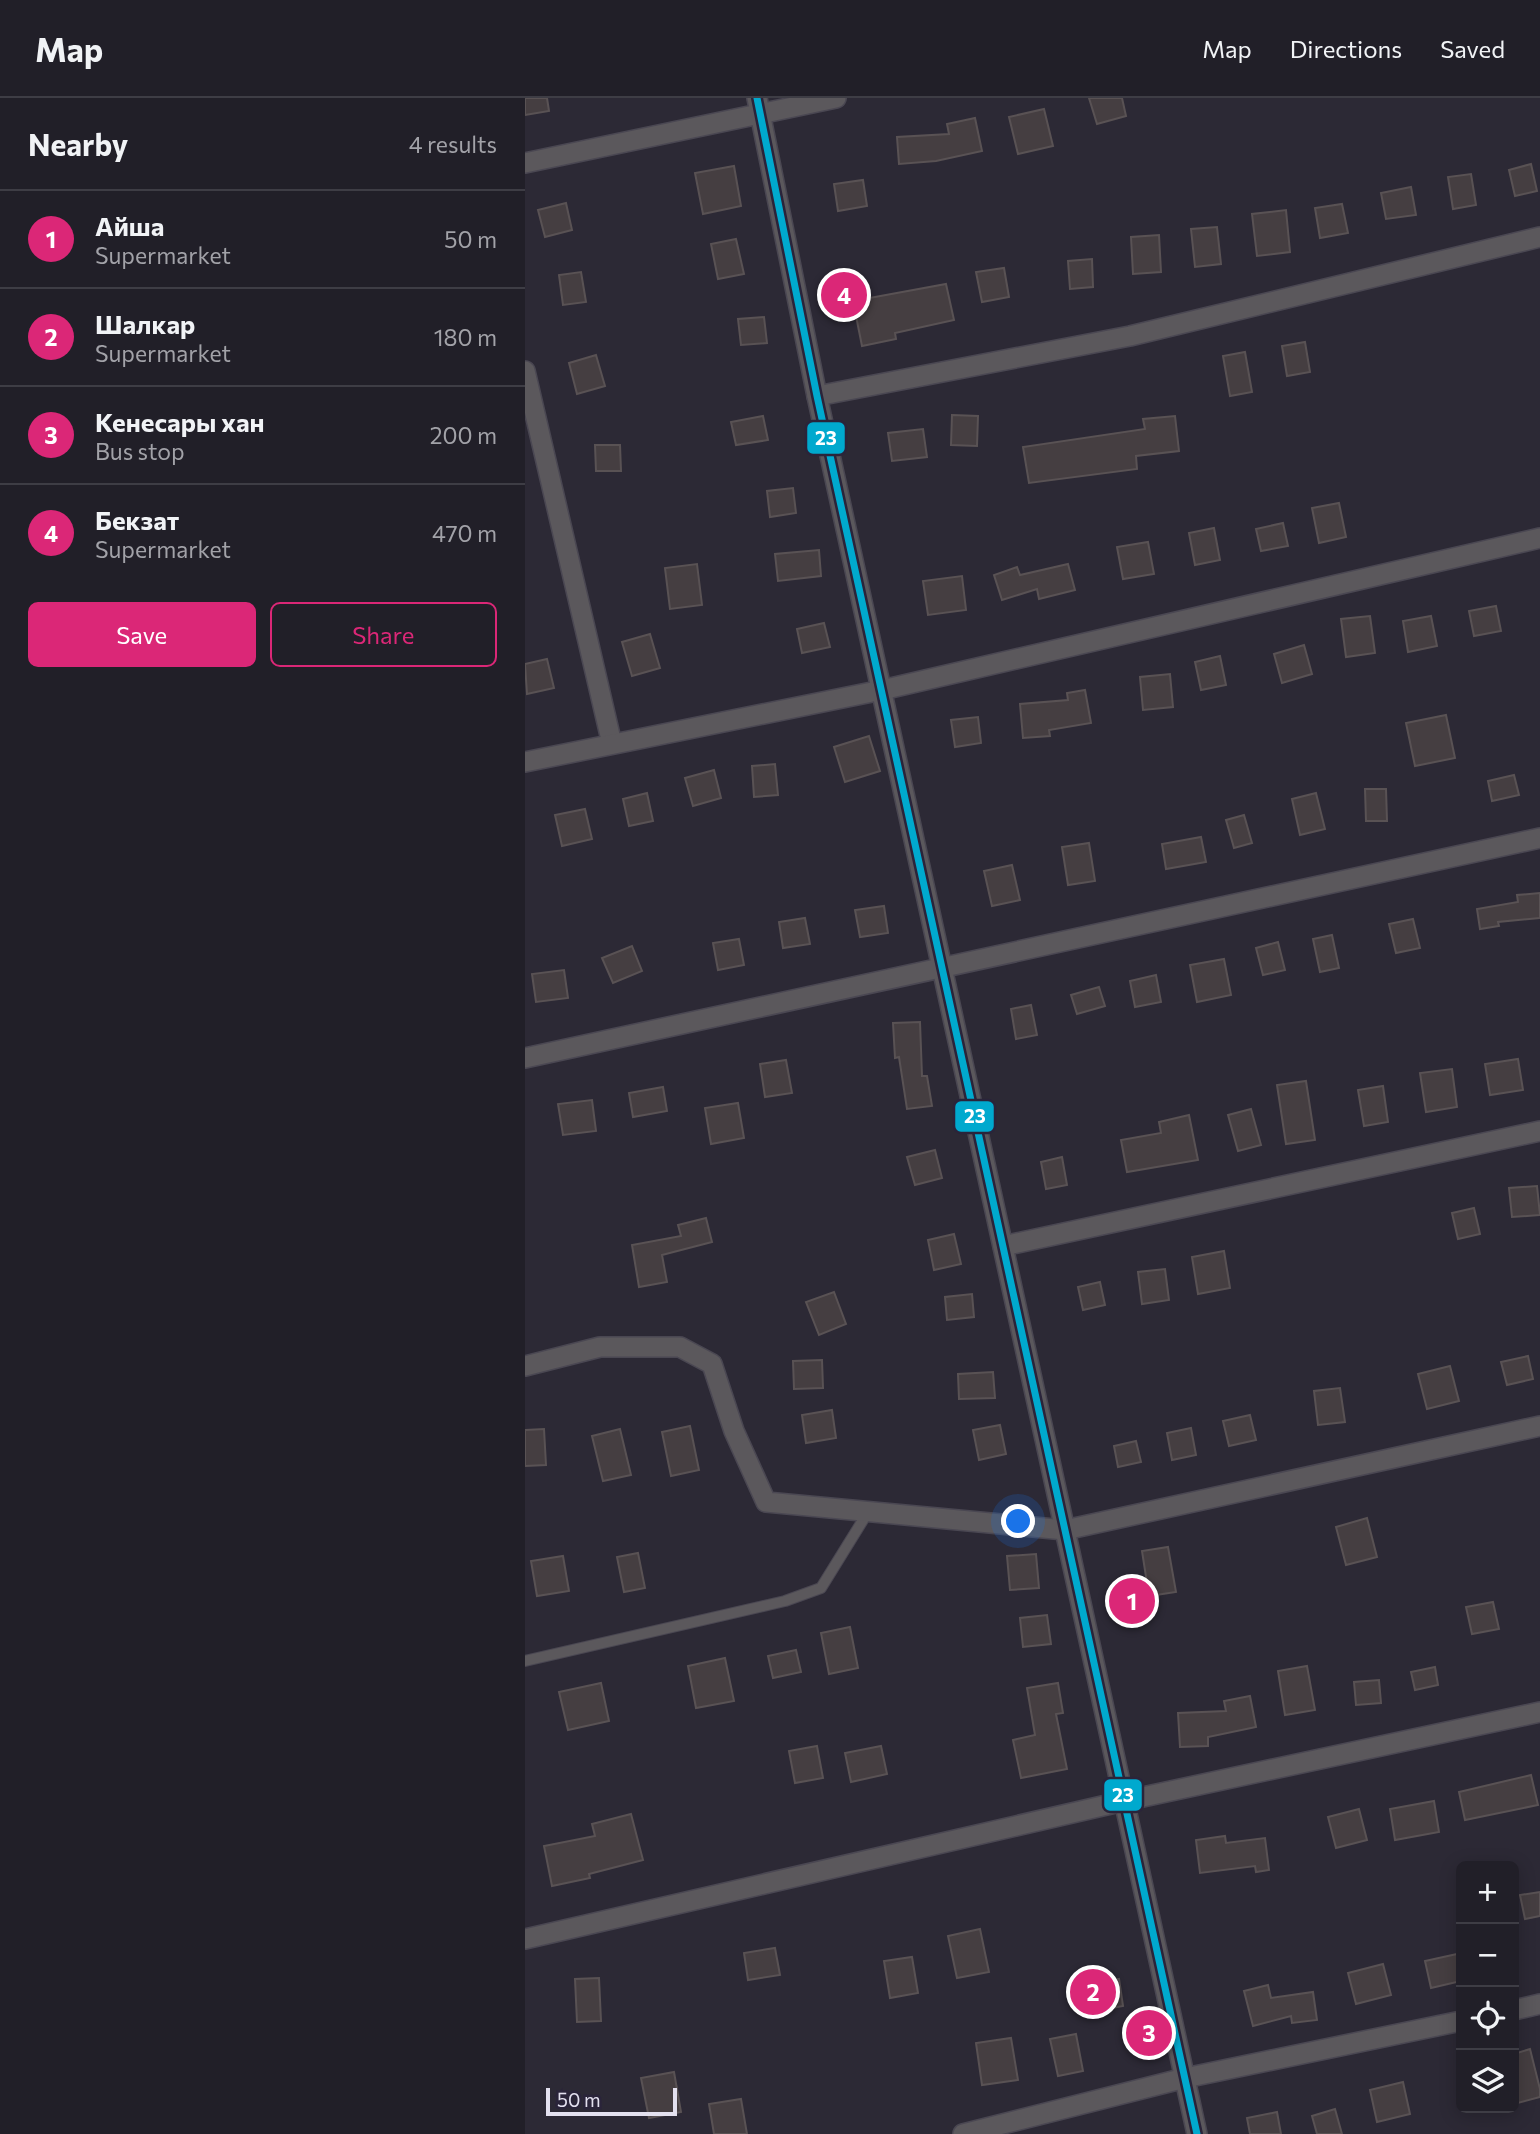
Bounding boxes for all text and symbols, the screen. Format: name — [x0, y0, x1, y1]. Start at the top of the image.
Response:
text: Map — [35, 28, 103, 69]
text: Map — [1202, 34, 1252, 63]
text: Directions — [1290, 34, 1402, 63]
text: Saved — [1440, 34, 1505, 63]
text: Nearby — [28, 125, 128, 162]
text: 4 results — [409, 130, 497, 158]
text: Айша — [95, 210, 164, 241]
text: 1 — [46, 225, 56, 253]
text: 50 m — [444, 225, 497, 253]
text: Supermarket — [95, 241, 231, 269]
pin: 4 — [821, 269, 867, 321]
text: Шалкар — [95, 308, 195, 339]
text: 2 — [44, 323, 58, 351]
text: 180 m — [434, 323, 497, 351]
text: Supermarket — [95, 339, 231, 367]
text: Кенесары хан — [95, 406, 265, 437]
text: 3 — [44, 421, 58, 449]
text: 200 m — [430, 421, 497, 449]
line badge: 23 — [806, 421, 846, 455]
text: 23 — [815, 426, 837, 449]
text: Bus stop — [95, 437, 185, 465]
text: Бекзат — [95, 504, 179, 535]
text: 4 — [44, 519, 58, 547]
text: 470 m — [432, 519, 497, 547]
text: Supermarket — [95, 535, 231, 563]
button: Save — [28, 602, 256, 667]
button: Share — [270, 602, 497, 667]
line badge: 23 — [954, 1100, 995, 1133]
text: 23 — [964, 1104, 986, 1127]
your location — [1001, 1504, 1035, 1538]
pin: 1 — [1109, 1575, 1155, 1627]
line badge: 23 — [1103, 1778, 1143, 1812]
text: 23 — [1112, 1783, 1134, 1806]
map controls — [1456, 1861, 1519, 2113]
button: + — [1456, 1861, 1519, 1924]
button: − — [1456, 1924, 1519, 1987]
pin: 2 — [1070, 1966, 1116, 2018]
button: locate — [1456, 1987, 1519, 2050]
pin: 3 — [1126, 2007, 1172, 2059]
button: layers — [1456, 2050, 1519, 2113]
scale bar — [546, 2085, 677, 2117]
text: 50 m — [557, 2088, 601, 2111]

